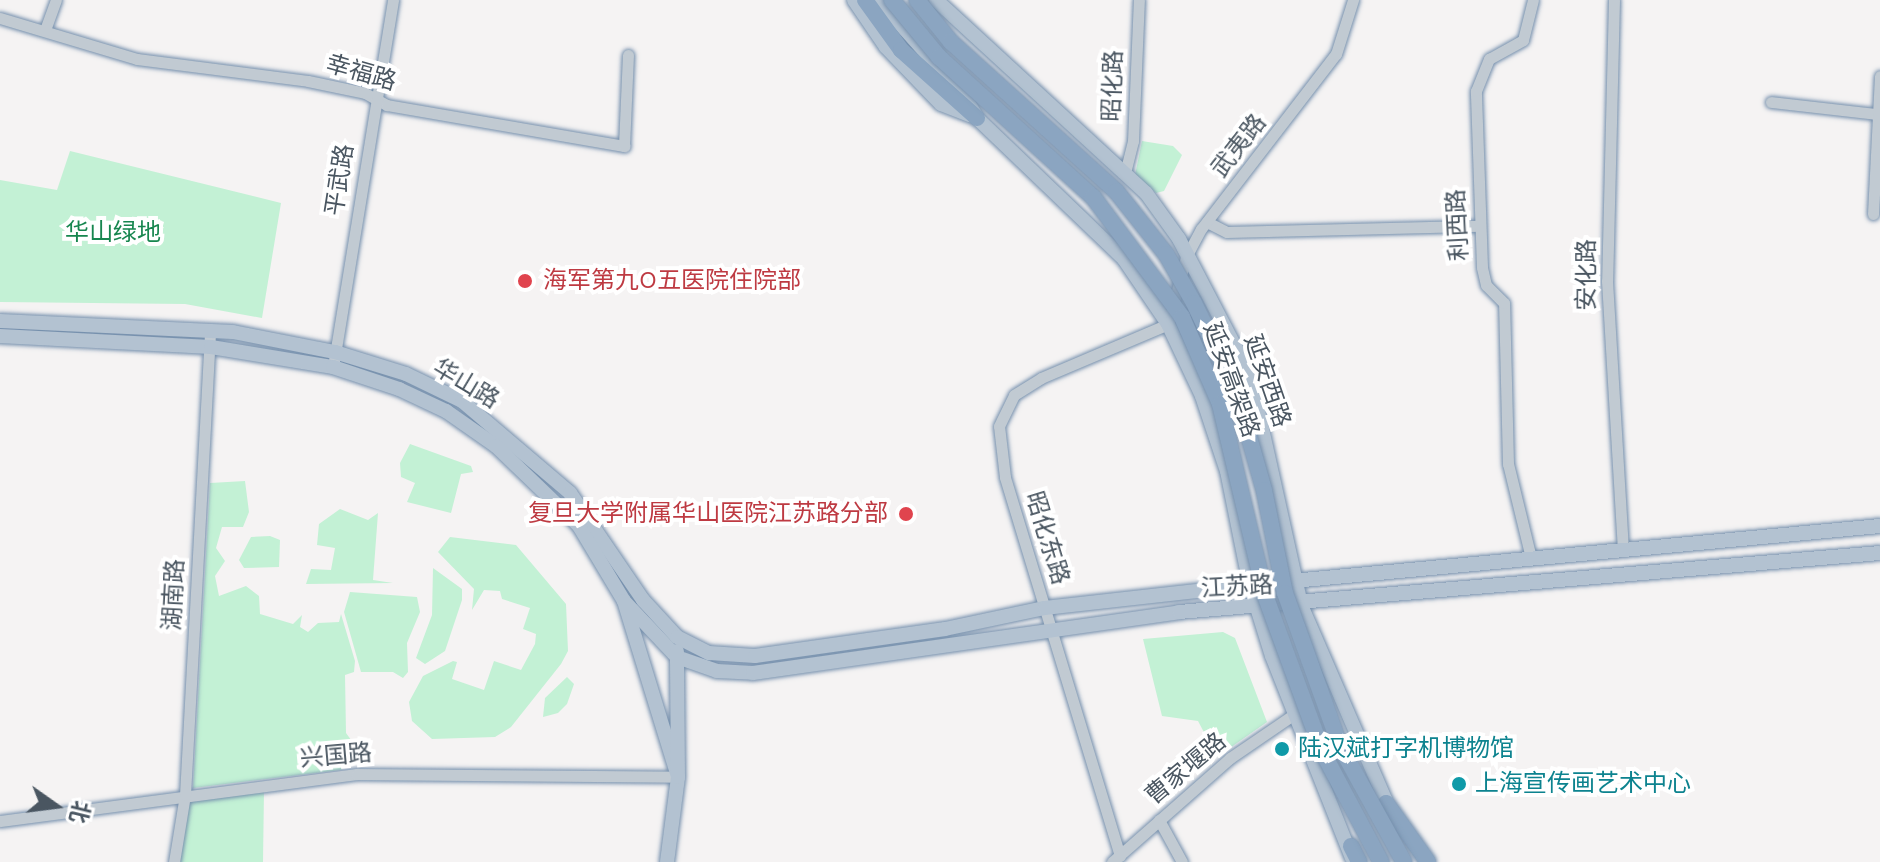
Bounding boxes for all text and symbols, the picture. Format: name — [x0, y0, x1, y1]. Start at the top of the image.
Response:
street label: 幸福路 — [322, 49, 400, 97]
street label: 昭化路 — [1097, 50, 1129, 122]
street label: 武夷路 — [1205, 109, 1273, 183]
street label: 平武路 — [320, 142, 360, 218]
street label: 利西路 — [1442, 188, 1474, 262]
park label: 华山绿地 — [65, 219, 161, 247]
street label: 安化路 — [1573, 239, 1601, 311]
place label: 海军第九O五医院住院部 — [543, 267, 801, 295]
marker: 海军第九O五医院住院部 — [514, 270, 536, 292]
street label: 延安高架路 — [1197, 319, 1265, 441]
street label: 延安西路 — [1238, 331, 1296, 431]
street label: 华山路 — [428, 353, 504, 415]
street label: 昭化东路 — [1019, 488, 1075, 588]
place label: 复旦大学附属华山医院江苏路分部 — [528, 500, 888, 528]
marker: 复旦大学附属华山医院江苏路分部 — [895, 503, 917, 525]
street label: 湖南路 — [158, 558, 190, 632]
street label: 江苏路 — [1200, 571, 1274, 603]
street label: 曹家堰路 — [1140, 727, 1232, 811]
place label: 陆汉斌打字机博物馆 — [1298, 735, 1514, 763]
street label: 兴国路 — [299, 739, 373, 773]
marker: 陆汉斌打字机博物馆 — [1273, 740, 1291, 758]
north arrow — [16, 766, 96, 846]
place label: 上海宣传画艺术中心 — [1475, 770, 1691, 798]
marker: 上海宣传画艺术中心 — [1450, 775, 1468, 793]
text: 北 — [65, 798, 95, 826]

